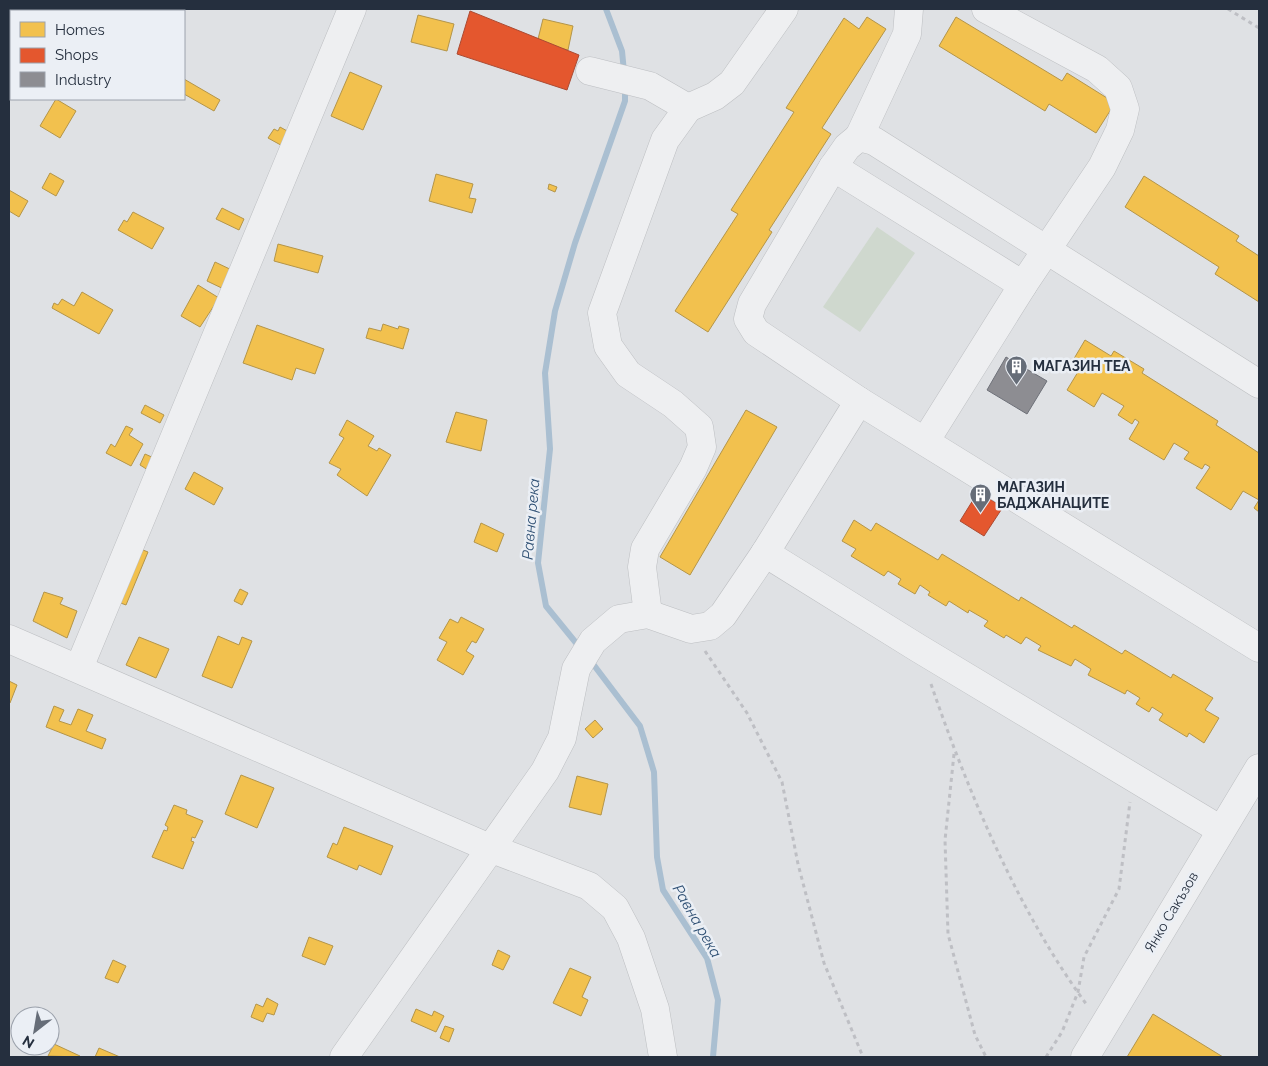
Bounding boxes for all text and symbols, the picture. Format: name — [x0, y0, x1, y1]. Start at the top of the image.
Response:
legend — [10, 10, 185, 100]
text: Homes — [55, 21, 105, 39]
text: Shops — [55, 46, 98, 64]
text: Industry — [55, 71, 111, 89]
building icon: МАГАЗИН ТЕА — [1005, 354, 1029, 385]
place label: МАГАЗИН ТЕА — [1033, 358, 1131, 374]
water label: Равна река — [518, 478, 544, 560]
place label: МАГАЗИН БАДЖАНАЦИТЕ — [997, 479, 1109, 511]
building icon: МАГАЗИН БАДЖАНАЦИТЕ — [969, 483, 993, 514]
street label: Янко Сакъзов — [1141, 869, 1201, 955]
water label: Равна река — [669, 881, 725, 961]
north arrow — [10, 1006, 60, 1056]
text: N — [20, 1033, 37, 1052]

